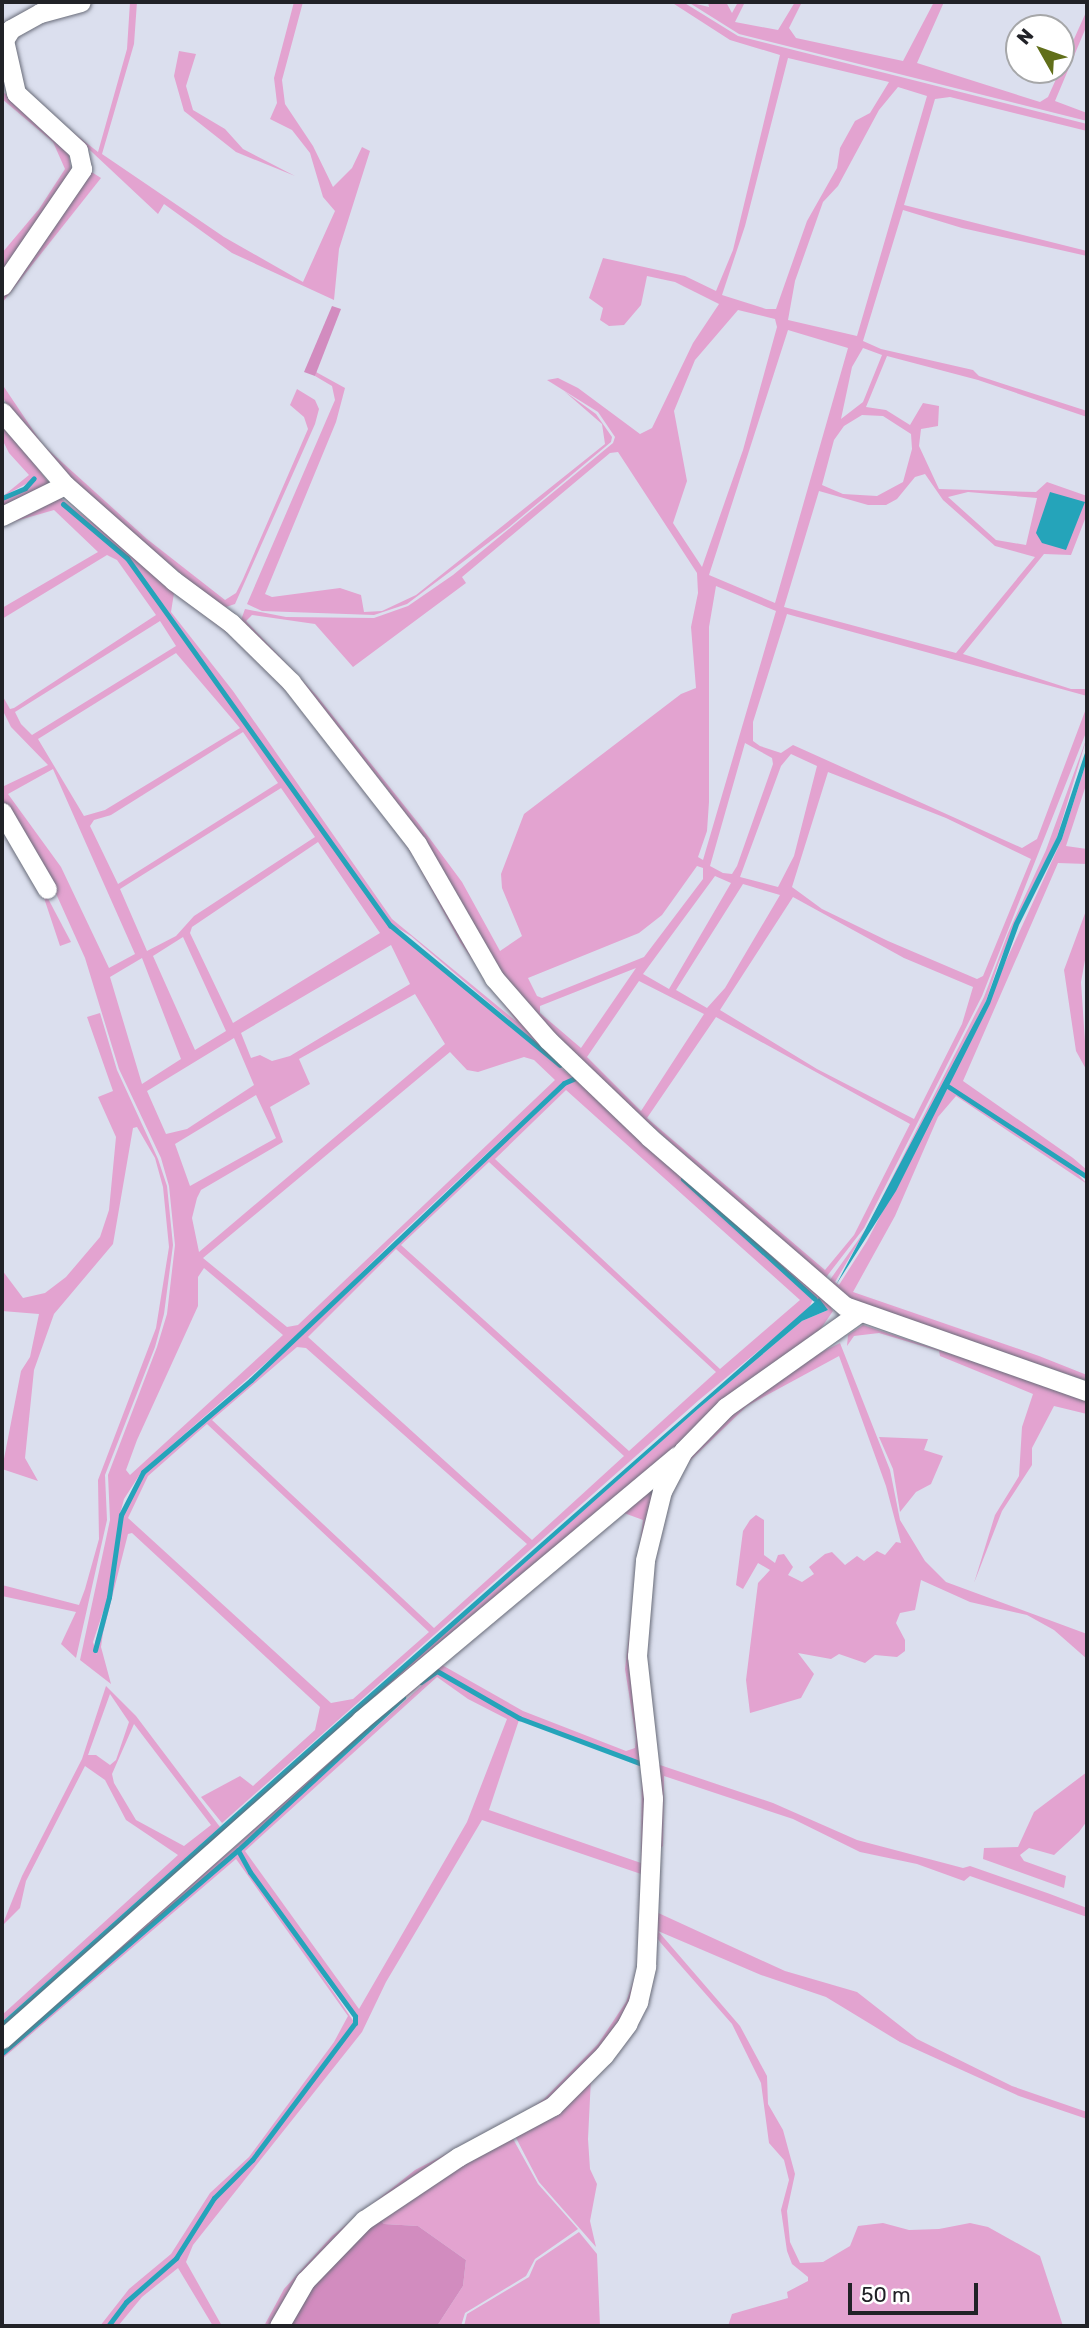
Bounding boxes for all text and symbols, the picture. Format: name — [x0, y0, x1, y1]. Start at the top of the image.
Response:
north arrow — [1005, 14, 1075, 84]
text: N — [1012, 24, 1038, 49]
scale bar — [851, 2268, 981, 2312]
text: 50 m — [861, 2282, 911, 2307]

